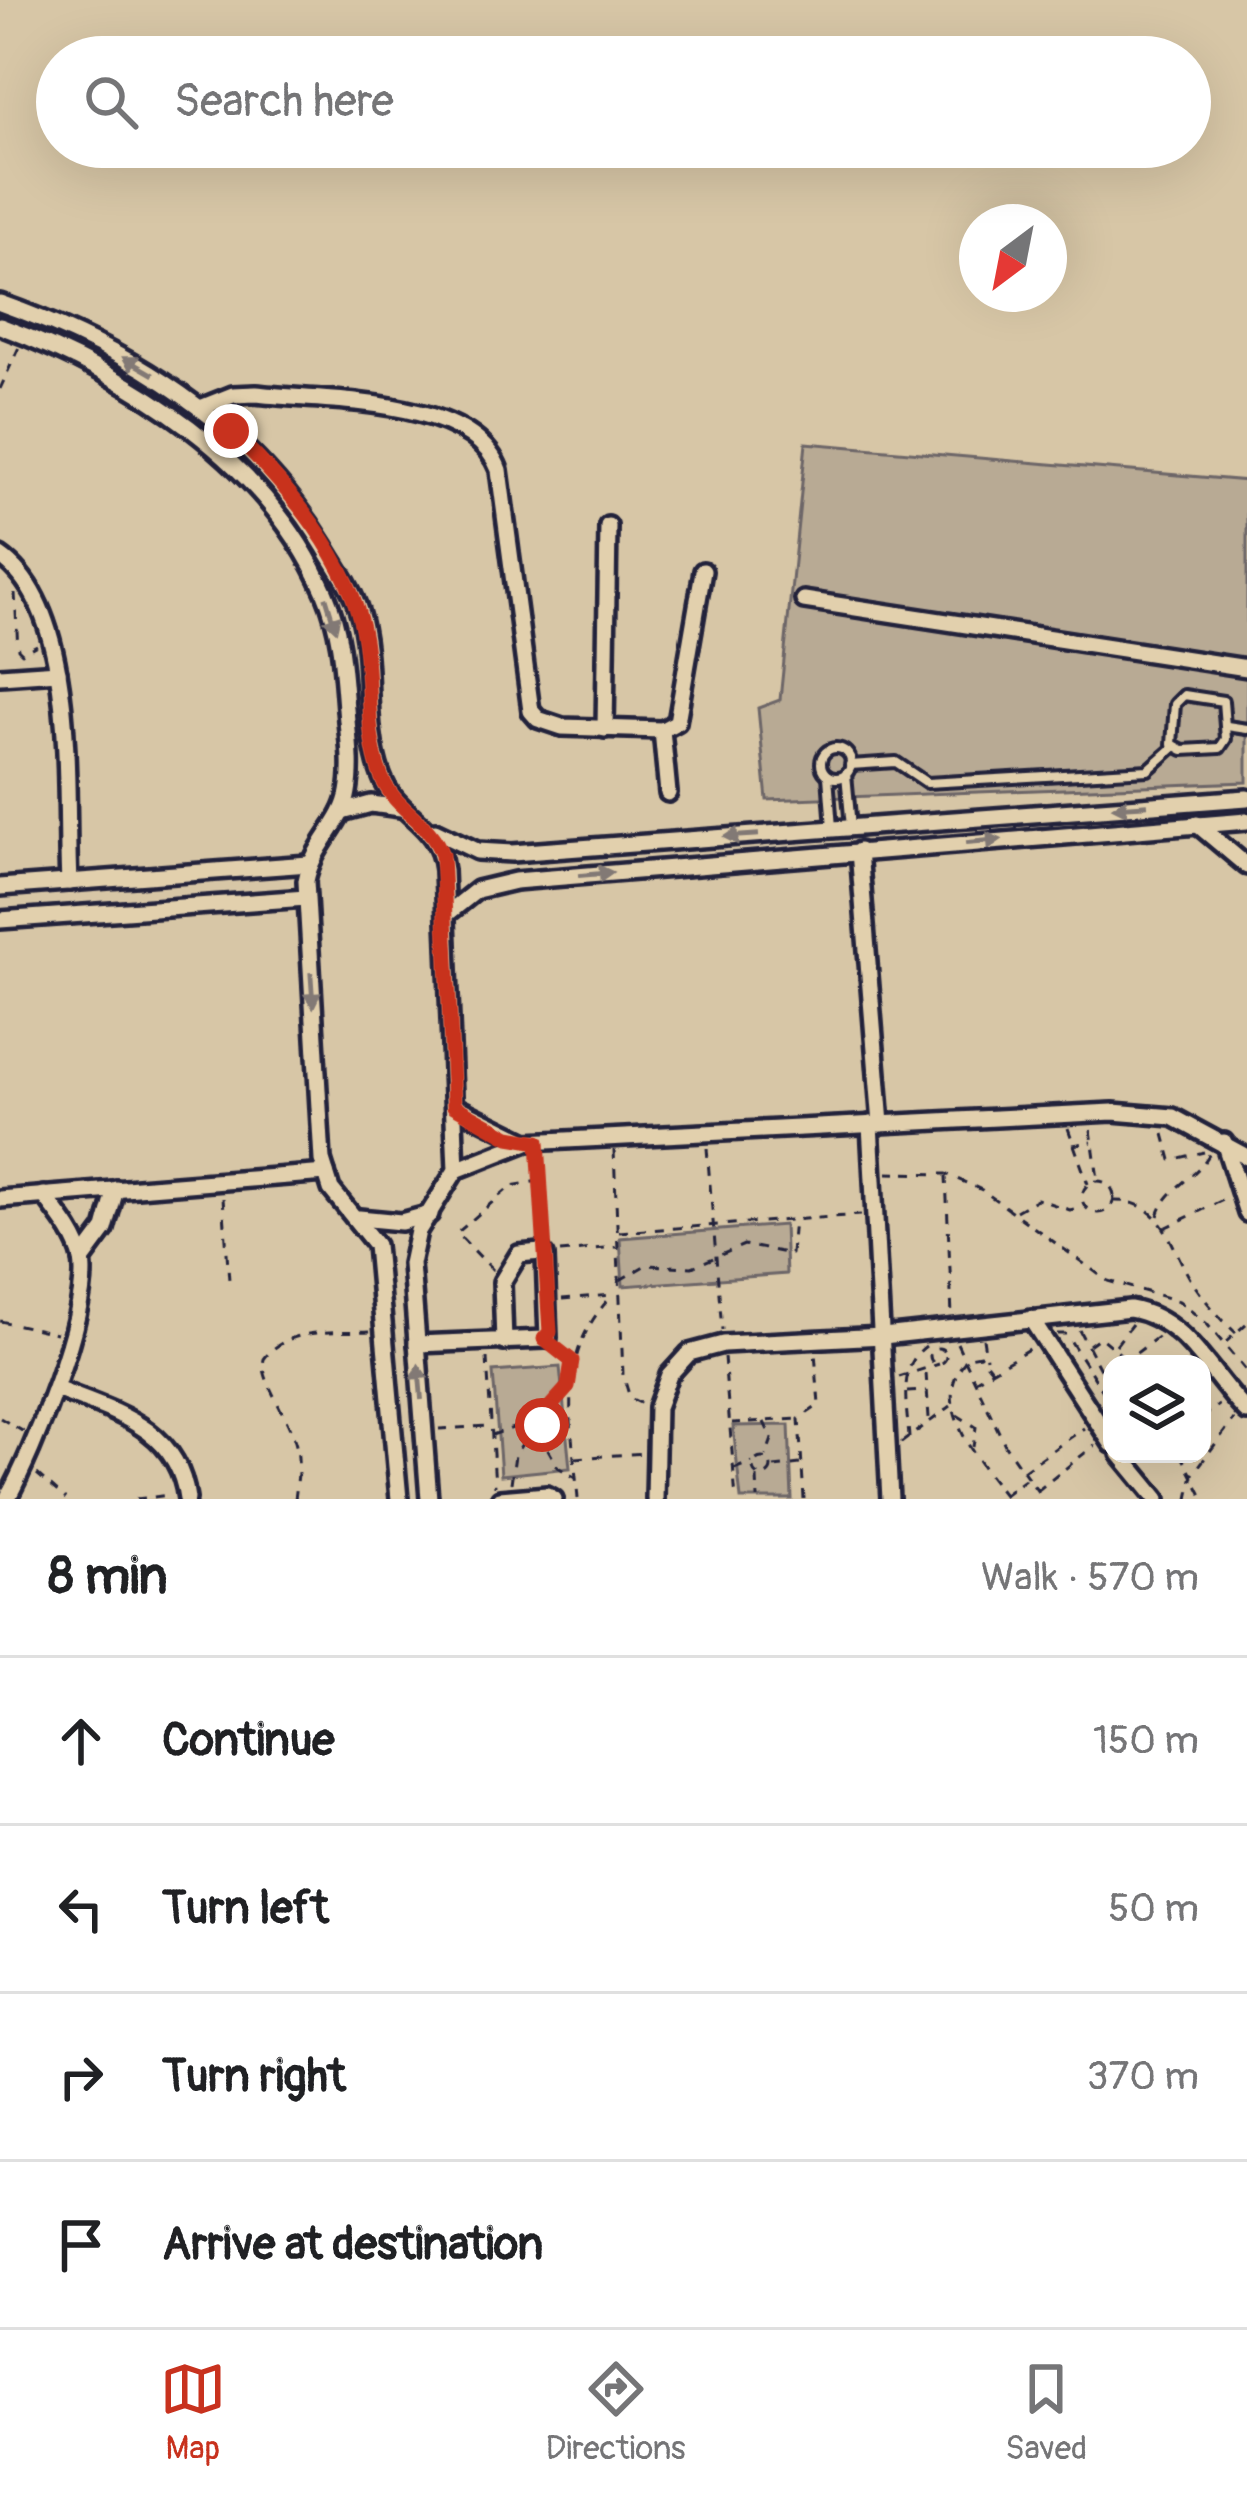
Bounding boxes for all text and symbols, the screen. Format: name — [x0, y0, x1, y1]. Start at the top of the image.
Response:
search box — [36, 36, 1211, 168]
icon: search — [78, 69, 144, 135]
text: Search here — [174, 74, 394, 130]
north arrow — [959, 204, 1067, 312]
one-way arrow — [121, 356, 155, 377]
route end — [204, 404, 258, 458]
one-way arrow — [323, 596, 342, 633]
one-way arrow — [1111, 797, 1148, 816]
one-way arrow — [722, 827, 760, 846]
one-way arrow — [966, 831, 1003, 850]
one-way arrow — [578, 864, 615, 883]
one-way arrow — [302, 972, 321, 1009]
map controls — [1103, 1355, 1211, 1463]
button: layers — [1103, 1355, 1211, 1463]
one-way arrow — [410, 1363, 429, 1400]
route start — [515, 1398, 569, 1452]
text: 8 min — [48, 1545, 168, 1609]
text: Walk · 570 m — [981, 1553, 1199, 1602]
icon: ahead — [48, 1708, 114, 1774]
text: Continue — [162, 1713, 335, 1769]
text: 150 m — [1093, 1716, 1199, 1765]
icon: left — [48, 1876, 114, 1942]
text: Turn left — [162, 1881, 329, 1937]
text: 50 m — [1108, 1884, 1199, 1933]
icon: right — [48, 2044, 114, 2110]
text: Turn right — [162, 2049, 346, 2105]
text: 370 m — [1087, 2052, 1199, 2101]
icon: arrive — [48, 2212, 114, 2278]
text: Arrive at destination — [162, 2217, 543, 2273]
tab: Map — [160, 2356, 226, 2469]
tab: Directions — [546, 2356, 686, 2469]
tab: Saved — [1005, 2356, 1087, 2469]

